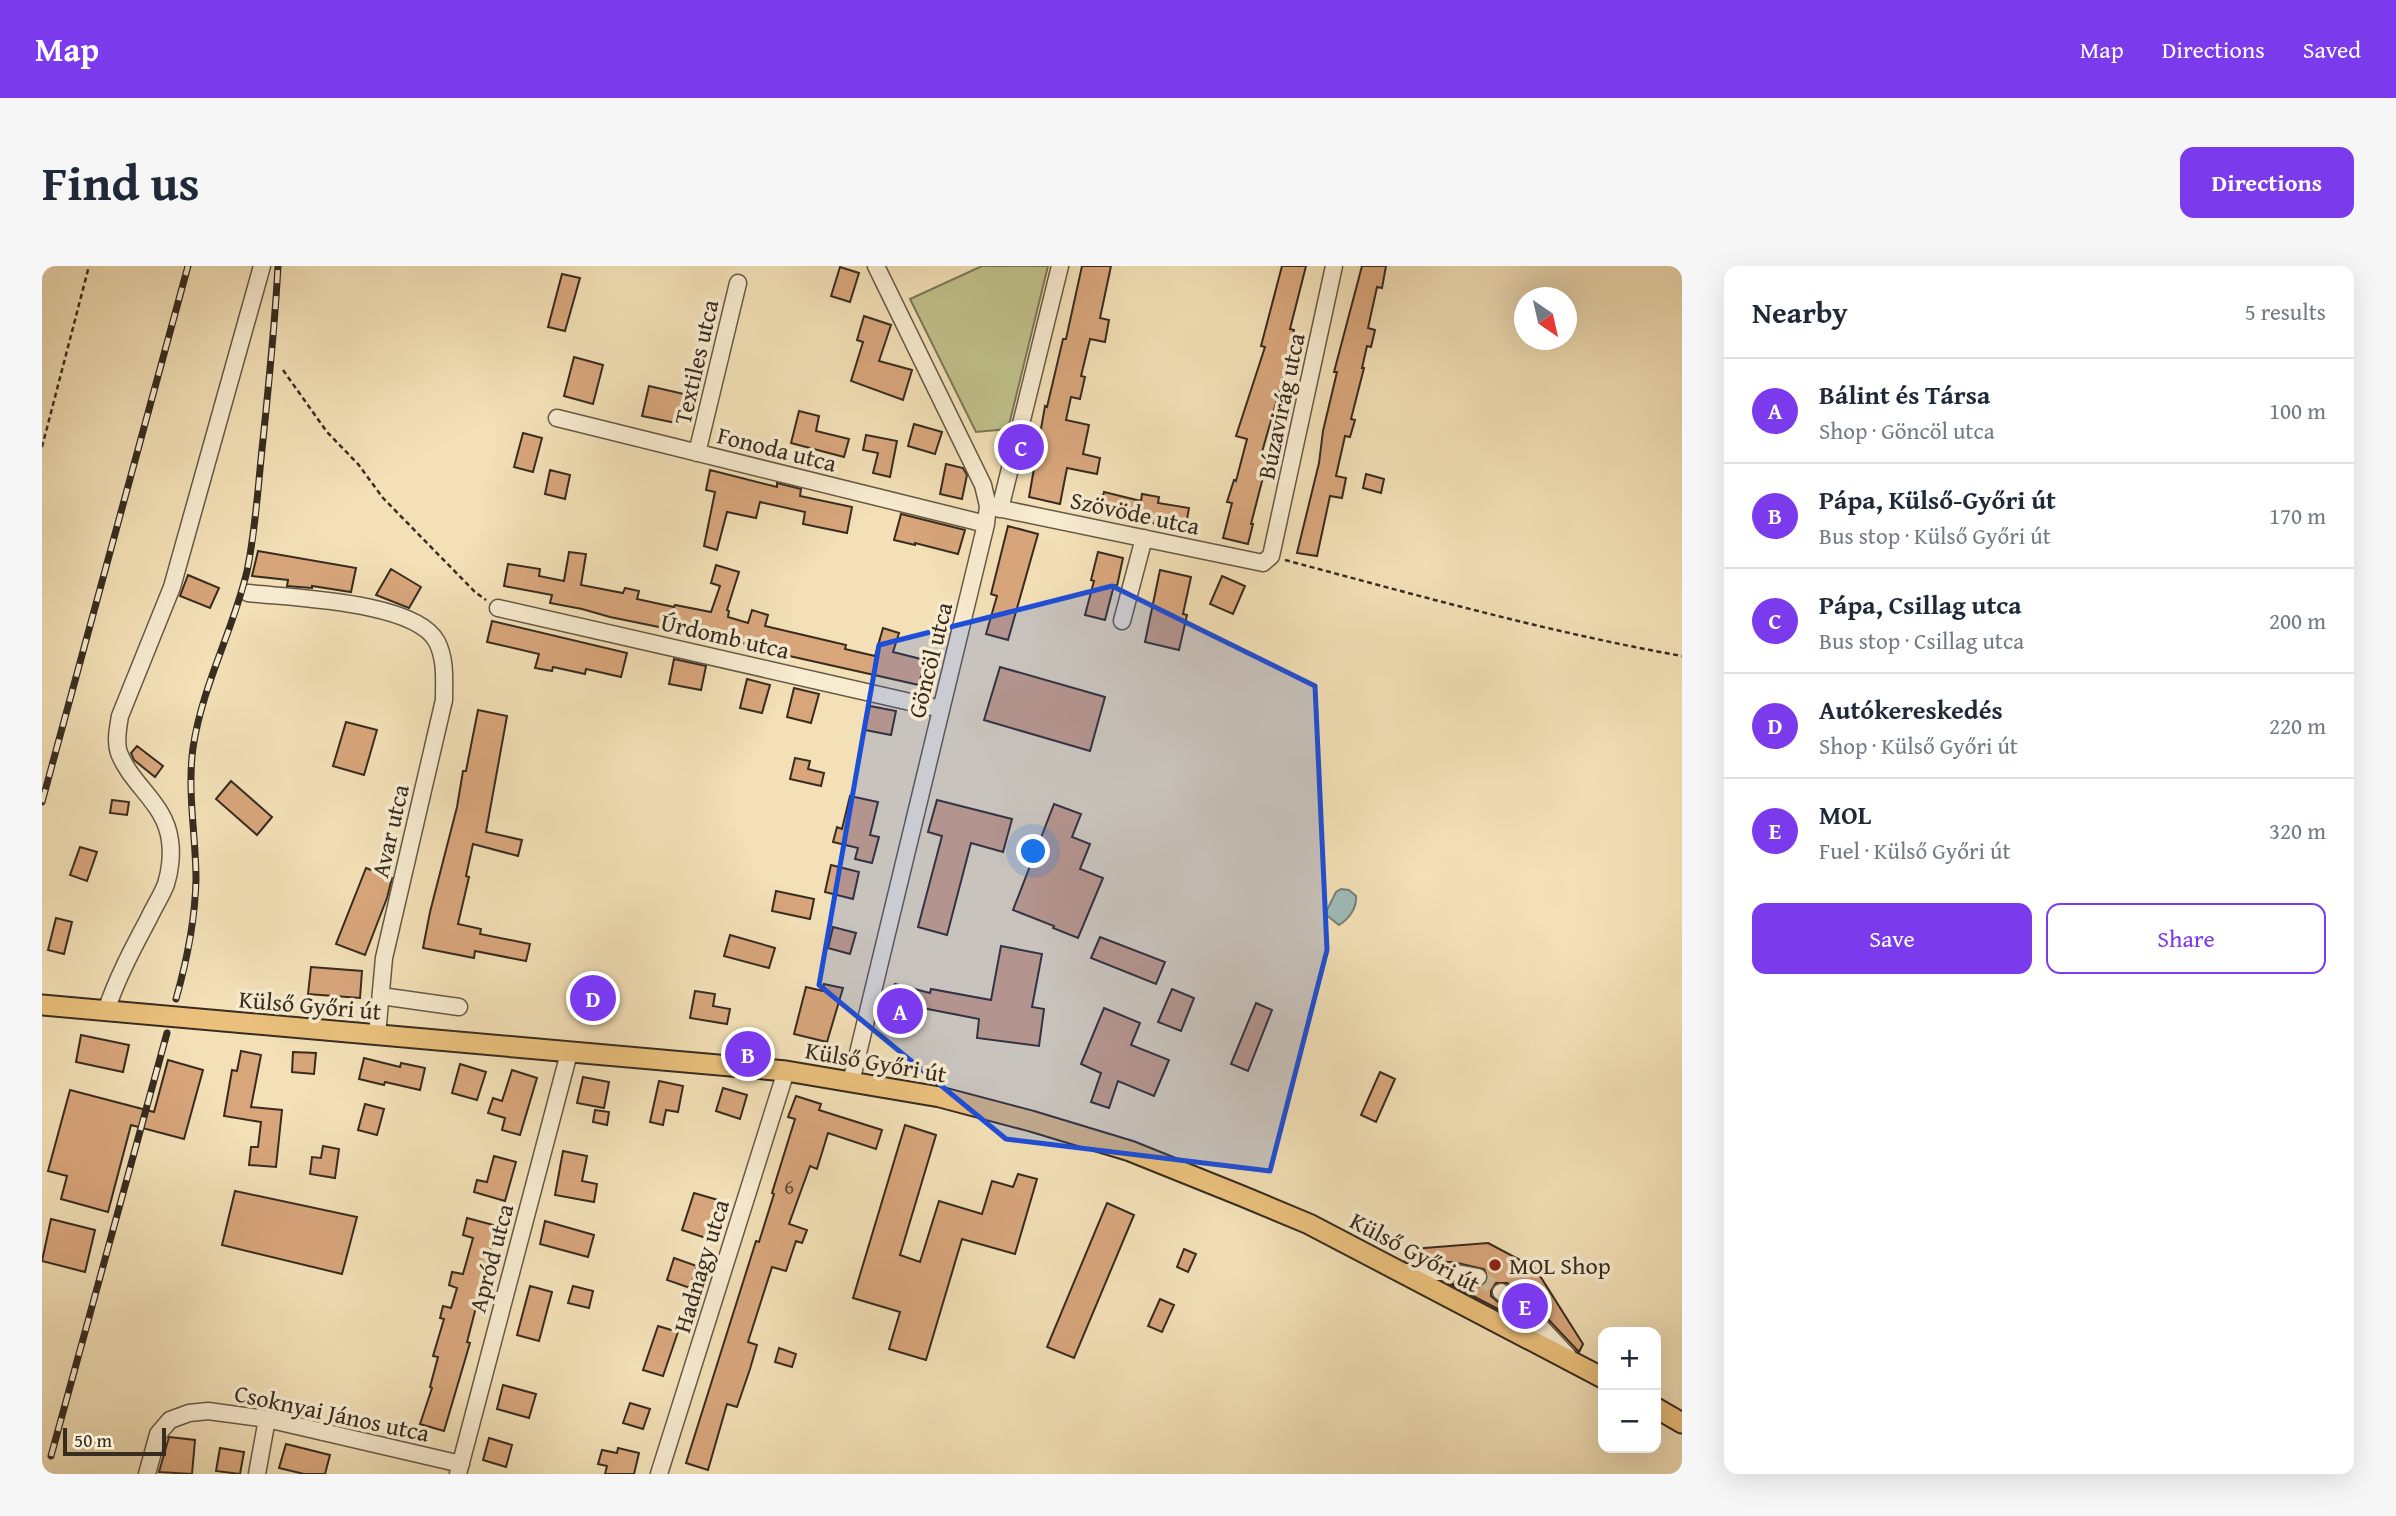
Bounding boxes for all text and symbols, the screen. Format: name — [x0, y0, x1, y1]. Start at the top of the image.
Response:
text: Map — [35, 25, 99, 73]
text: Map — [2080, 32, 2124, 67]
text: Directions — [2162, 32, 2265, 67]
text: Saved — [2303, 32, 2361, 67]
text: Find us — [42, 146, 200, 218]
button: Directions — [2180, 147, 2354, 218]
north arrow — [1514, 287, 1577, 350]
text: Nearby — [1752, 290, 1848, 334]
text: 5 results — [2245, 295, 2326, 328]
street label: Textiles utca — [665, 296, 727, 428]
street label: Búzavirág utca — [1248, 329, 1314, 482]
text: Bálint és Társa — [1819, 375, 1990, 414]
text: A — [1768, 394, 1782, 427]
text: 100 m — [2269, 394, 2326, 427]
text: Shop · Göncöl utca — [1819, 414, 1995, 447]
street label: Fonoda utca — [714, 417, 841, 481]
pin: C — [998, 421, 1044, 473]
text: Pápa, Külső-Győri út — [1819, 480, 2056, 519]
street label: Szövöde utca — [1067, 482, 1204, 544]
text: B — [1768, 499, 1782, 532]
text: 170 m — [2269, 499, 2326, 532]
text: Bus stop · Külső Győri út — [1819, 519, 2051, 552]
text: Pápa, Csillag utca — [1819, 585, 2022, 624]
street label: Göncöl utca — [899, 598, 961, 722]
street label: Úrdomb utca — [657, 604, 794, 668]
text: C — [1768, 604, 1782, 637]
text: 200 m — [2269, 604, 2326, 637]
text: Bus stop · Csillag utca — [1819, 624, 2024, 657]
text: Autókereskedés — [1819, 690, 2003, 729]
text: D — [1768, 709, 1782, 742]
text: 220 m — [2269, 709, 2326, 742]
text: Shop · Külső Győri út — [1819, 729, 2018, 762]
street label: Avar utca — [362, 780, 418, 881]
text: MOL — [1819, 795, 1871, 834]
text: E — [1769, 814, 1781, 847]
text: 320 m — [2269, 814, 2326, 847]
your location — [1016, 834, 1050, 868]
text: Fuel · Külső Győri út — [1819, 834, 2011, 867]
button: Save — [1752, 903, 2032, 974]
button: Share — [2046, 903, 2326, 974]
pin: D — [570, 972, 616, 1024]
street label: Külső Győri út — [237, 981, 383, 1029]
pin: A — [877, 985, 923, 1037]
pin: B — [725, 1028, 771, 1080]
street label: Külső Győri út — [803, 1032, 950, 1092]
house number: 6 — [784, 1171, 794, 1202]
street label: Hadnagy utca — [664, 1195, 738, 1337]
street label: Apród utca — [460, 1199, 522, 1316]
street label: Külső Győri út — [1344, 1203, 1487, 1301]
place label: MOL Shop — [1509, 1248, 1611, 1283]
marker: MOL Shop — [1487, 1257, 1503, 1273]
pin: E — [1502, 1280, 1548, 1332]
map controls — [1598, 1327, 1661, 1453]
button: + — [1598, 1327, 1661, 1390]
street label: Csoknyai János utca — [231, 1375, 433, 1451]
button: − — [1598, 1390, 1661, 1453]
scale bar — [63, 1425, 166, 1457]
text: 50 m — [74, 1426, 112, 1454]

